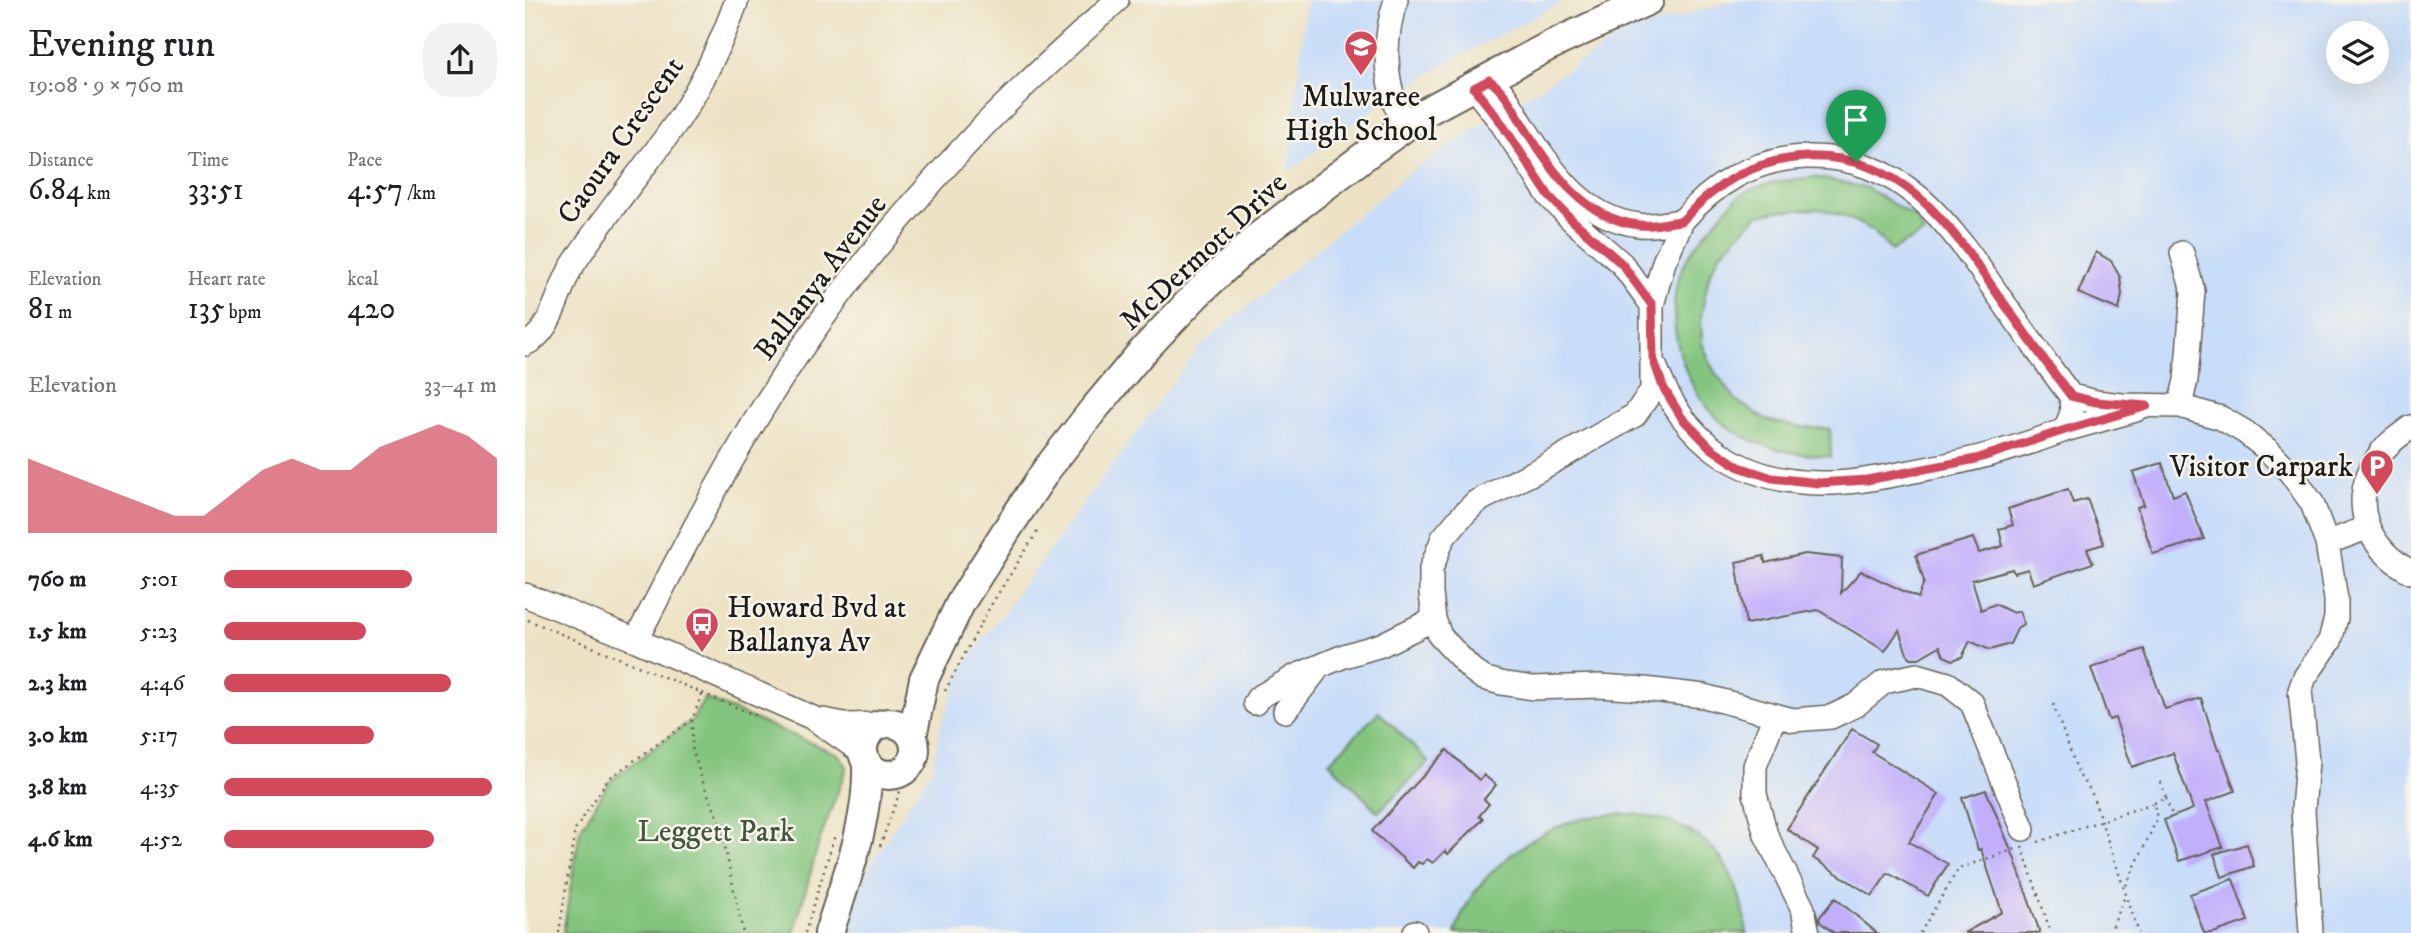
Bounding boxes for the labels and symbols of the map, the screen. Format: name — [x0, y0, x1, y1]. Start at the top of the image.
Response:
school or university icon: Mulwaree High School — [1342, 28, 1380, 77]
street label: Caoura Crescent — [550, 50, 693, 232]
place label: Mulwaree High School — [1285, 79, 1437, 150]
pin — [1826, 90, 1886, 162]
street label: McDermott Drive — [1113, 165, 1295, 339]
street label: Ballanya Avenue — [747, 188, 896, 368]
parking icon: Visitor Carpark — [2358, 447, 2396, 496]
place label: Visitor Carpark — [2169, 449, 2353, 486]
place label: Howard Bvd at Ballanya Av — [727, 590, 906, 661]
bus stop icon: Howard Bvd at Ballanya Av — [683, 605, 721, 654]
park label: Leggett Park — [637, 814, 795, 851]

